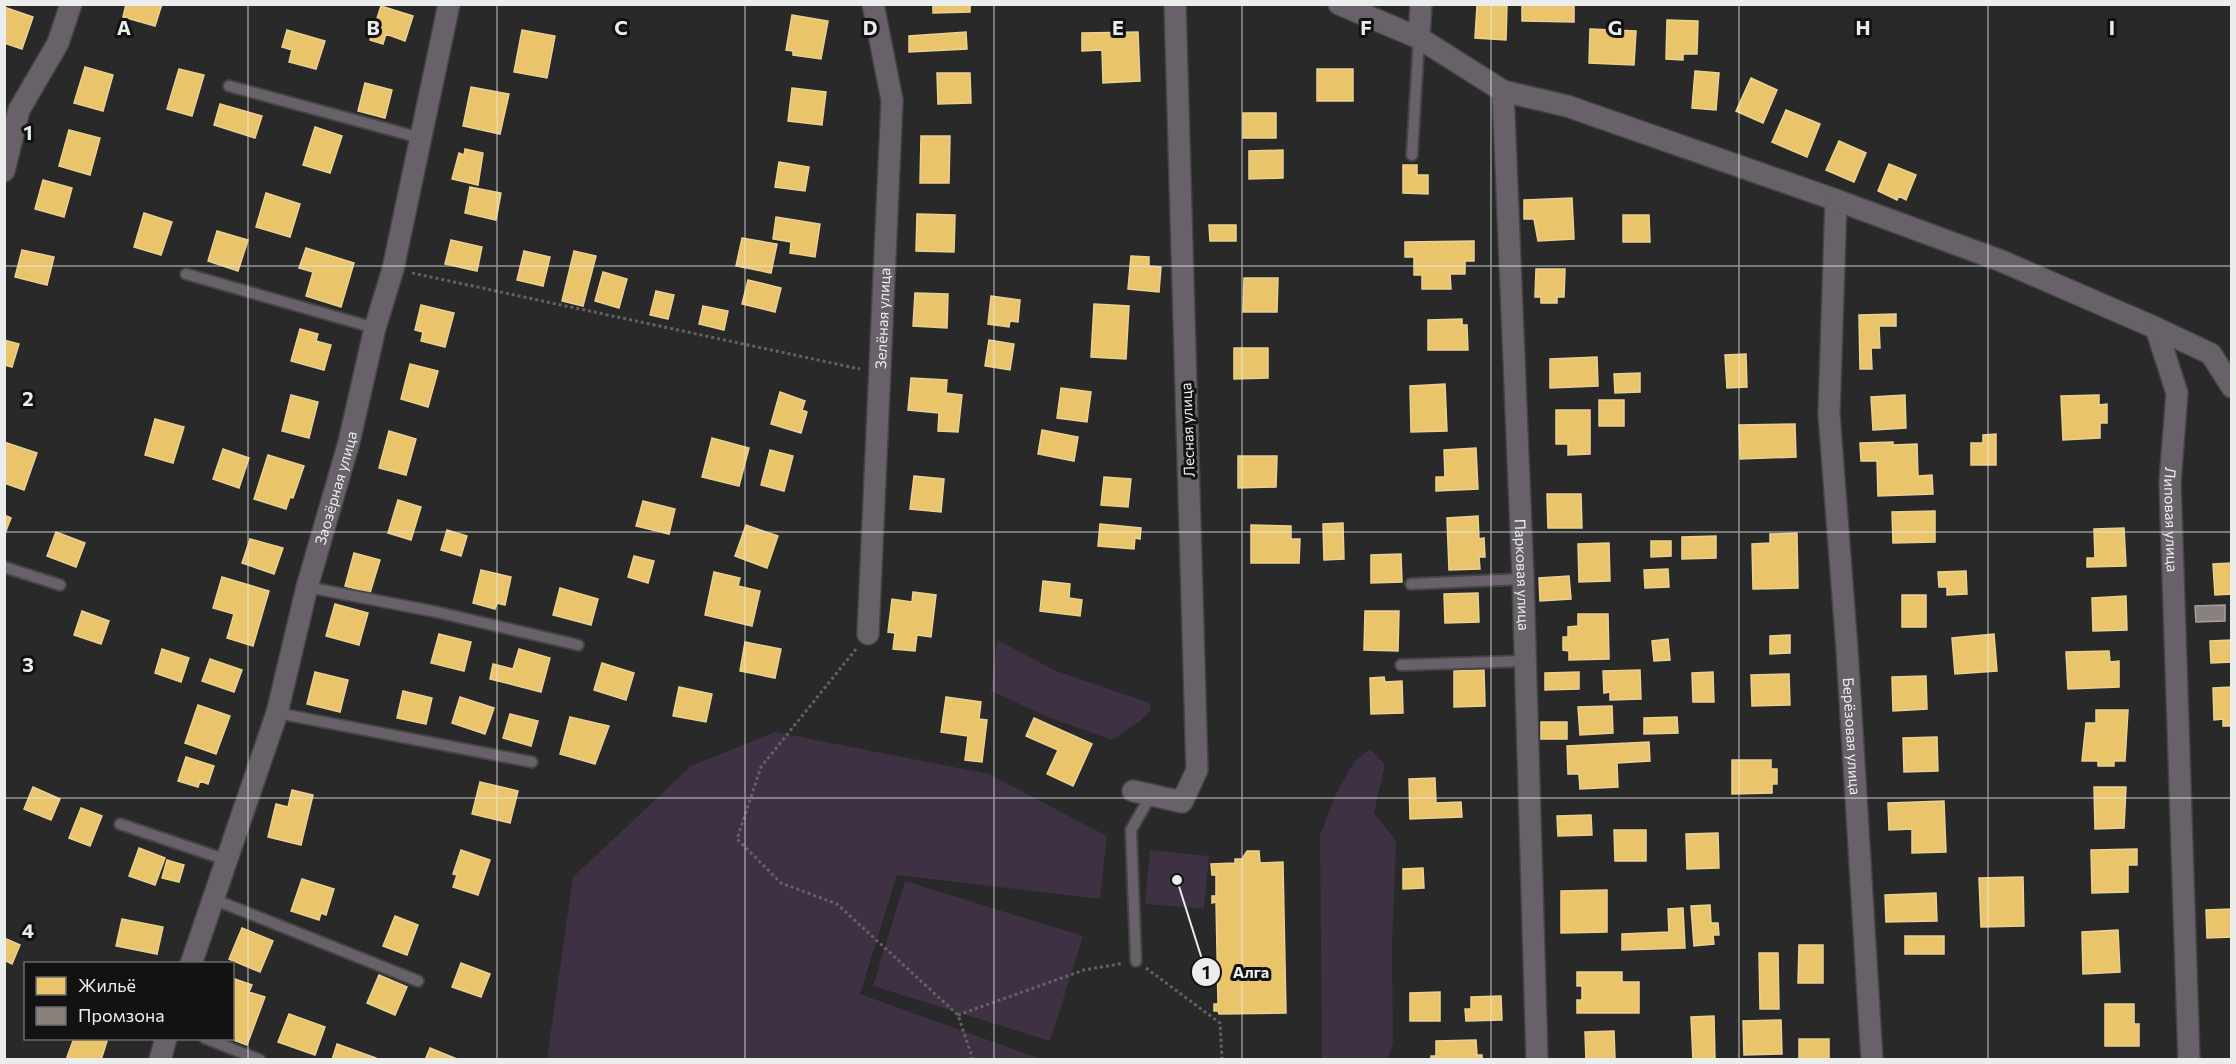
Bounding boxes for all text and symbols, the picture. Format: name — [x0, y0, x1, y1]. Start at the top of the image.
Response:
text: A — [117, 15, 131, 39]
text: B — [366, 15, 380, 39]
text: C — [614, 15, 628, 39]
text: D — [863, 15, 877, 39]
text: E — [1112, 15, 1124, 39]
text: F — [1360, 15, 1372, 39]
text: G — [1608, 15, 1622, 39]
text: H — [1856, 15, 1871, 39]
text: I — [2109, 15, 2115, 39]
text: 1 — [23, 120, 33, 144]
street label: Зелёная улица — [871, 267, 893, 369]
street label: Лесная улица — [1176, 382, 1198, 478]
text: 2 — [22, 386, 34, 410]
street label: Заозёрная улица — [311, 429, 360, 547]
street label: Липовая улица — [2161, 466, 2182, 572]
street label: Парковая улица — [1512, 518, 1533, 631]
text: 3 — [22, 652, 34, 676]
street label: Берёзовая улица — [1840, 677, 1865, 795]
text: 4 — [22, 918, 34, 942]
callout: Алга — [1191, 955, 1281, 989]
text: 1 — [1202, 961, 1210, 983]
legend — [24, 962, 234, 1040]
text: Алга — [1233, 962, 1269, 981]
text: Жильё — [78, 974, 136, 996]
text: Промзона — [78, 1004, 165, 1026]

